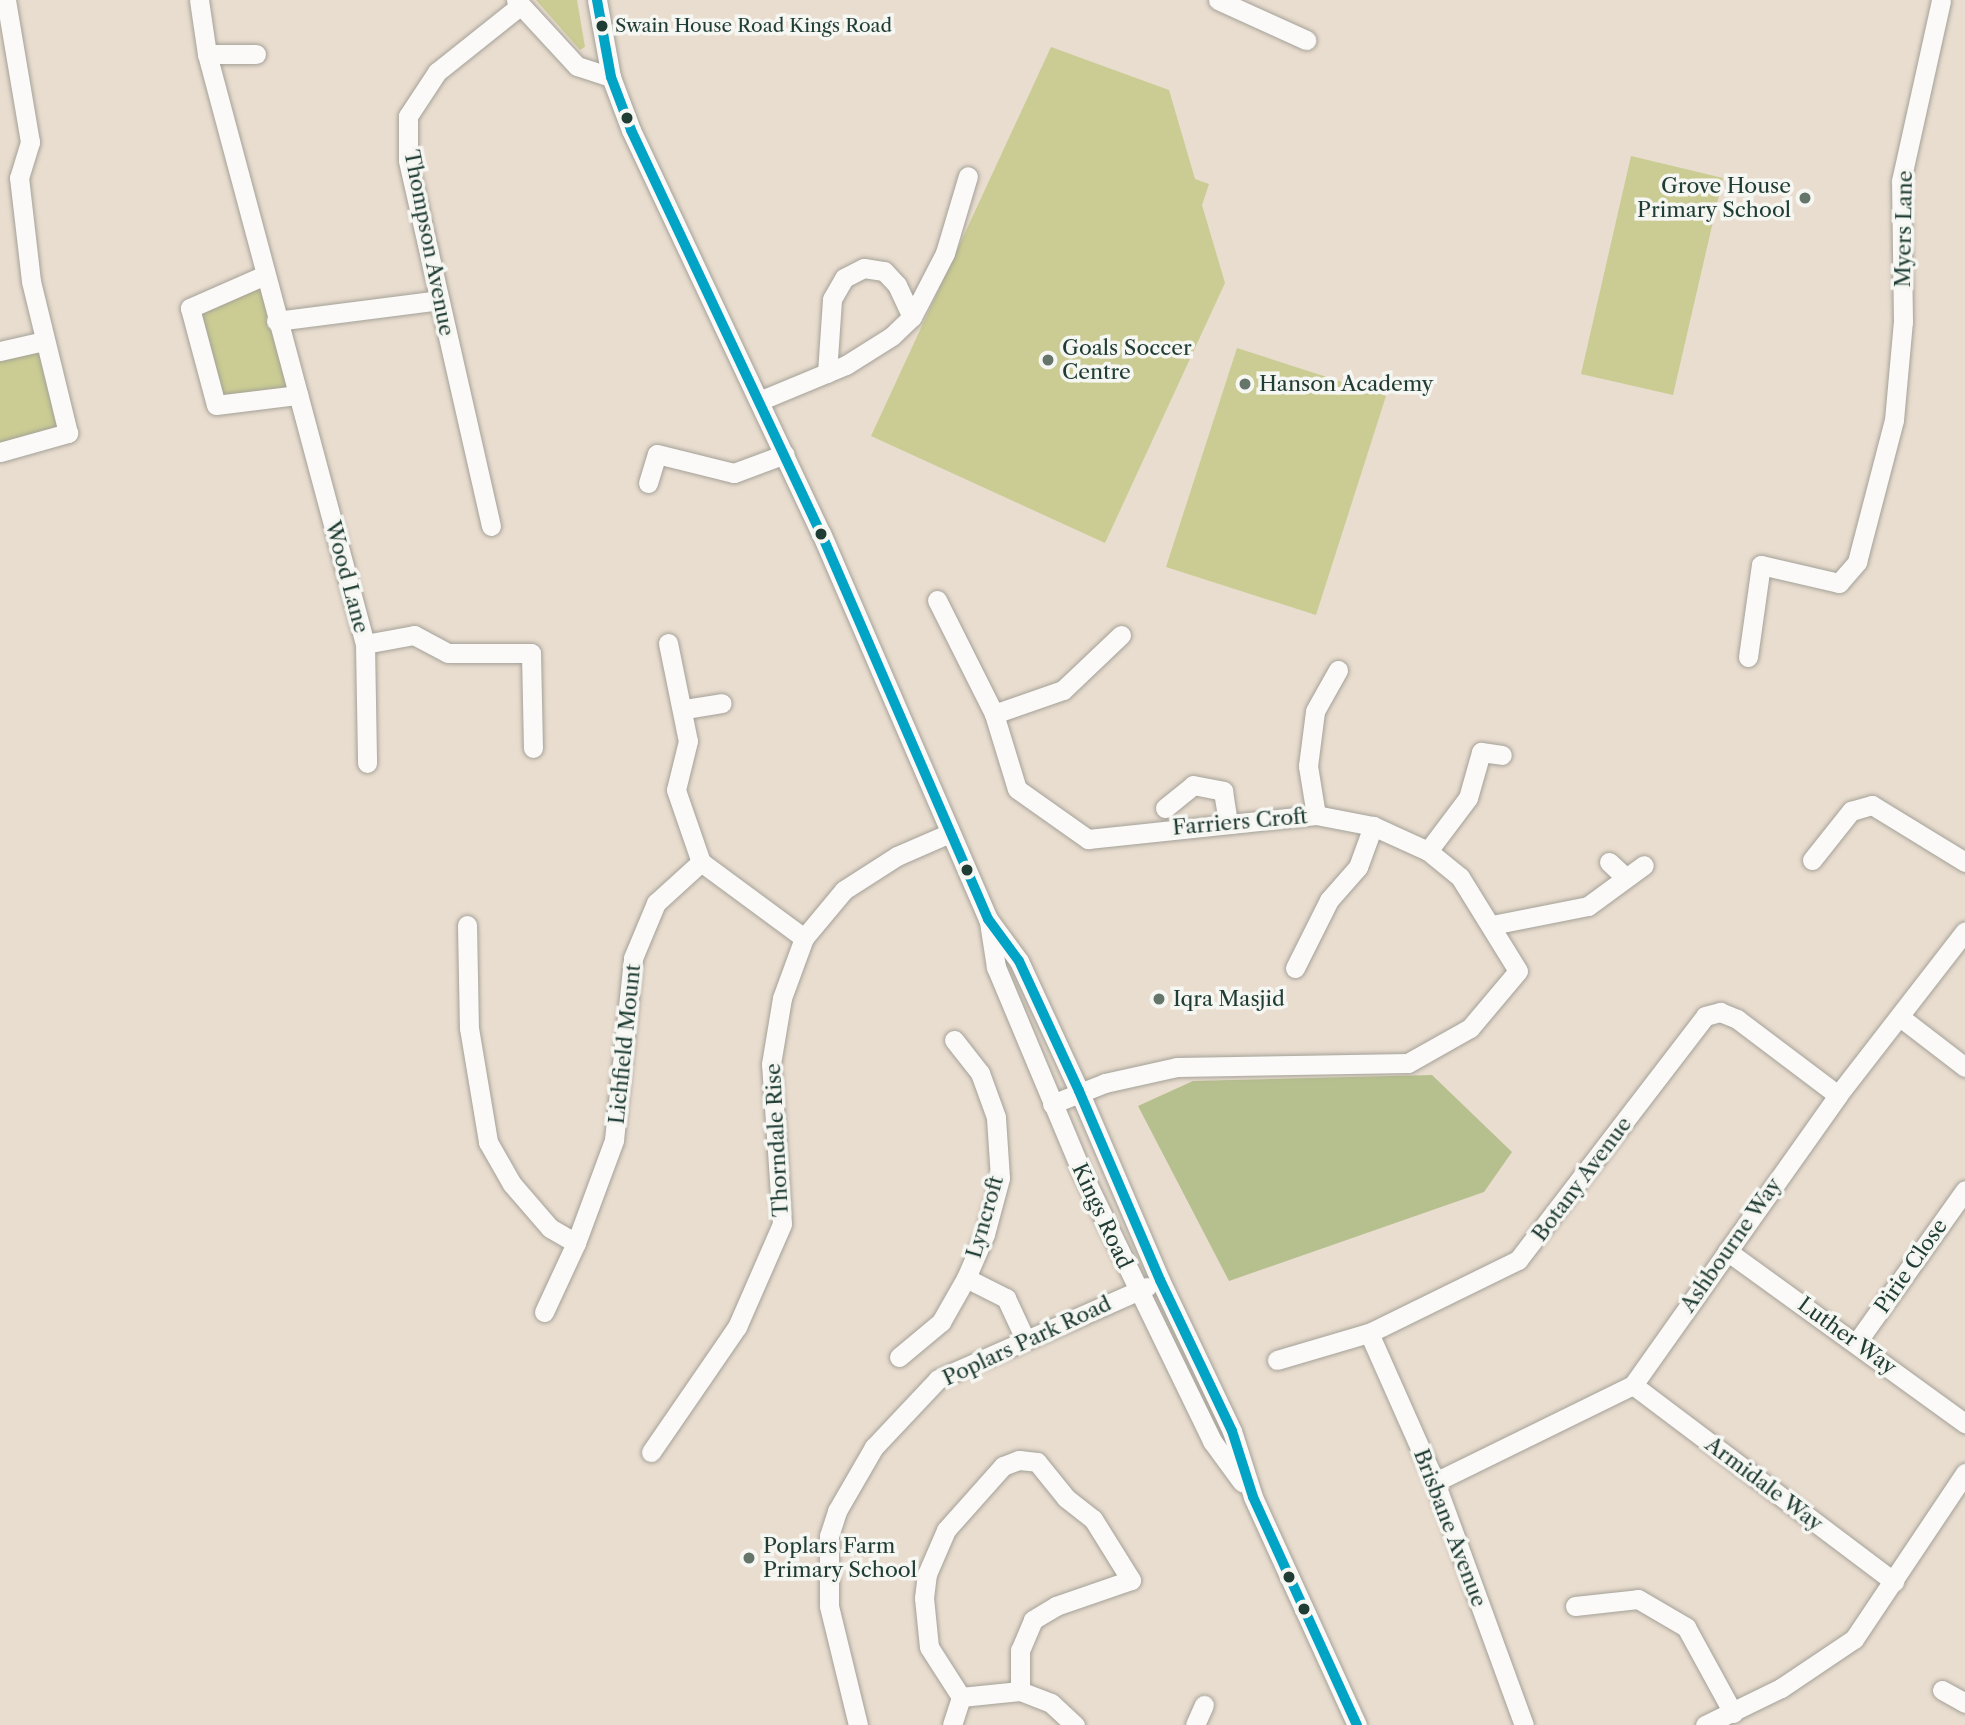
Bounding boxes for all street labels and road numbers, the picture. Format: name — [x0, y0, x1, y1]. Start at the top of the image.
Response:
street label: Thompson Avenue — [399, 148, 459, 338]
street label: Myers Lane — [1890, 170, 1918, 288]
street label: Wood Lane — [320, 518, 374, 636]
street label: Farriers Croft — [1171, 804, 1309, 840]
street label: Lichfield Mount — [604, 963, 646, 1125]
street label: Thorndale Rise — [760, 1063, 794, 1217]
street label: Botany Avenue — [1527, 1111, 1637, 1247]
street label: Kings Road — [1067, 1159, 1137, 1273]
street label: Lyncroft — [961, 1173, 1009, 1261]
street label: Ashbourne Way — [1675, 1173, 1787, 1317]
street label: Pirie Close — [1869, 1214, 1953, 1318]
street label: Poplars Park Road — [939, 1291, 1115, 1391]
street label: Luther Way — [1792, 1291, 1902, 1381]
street label: Armidale Way — [1700, 1431, 1828, 1537]
street label: Brisbane Avenue — [1408, 1445, 1492, 1611]

